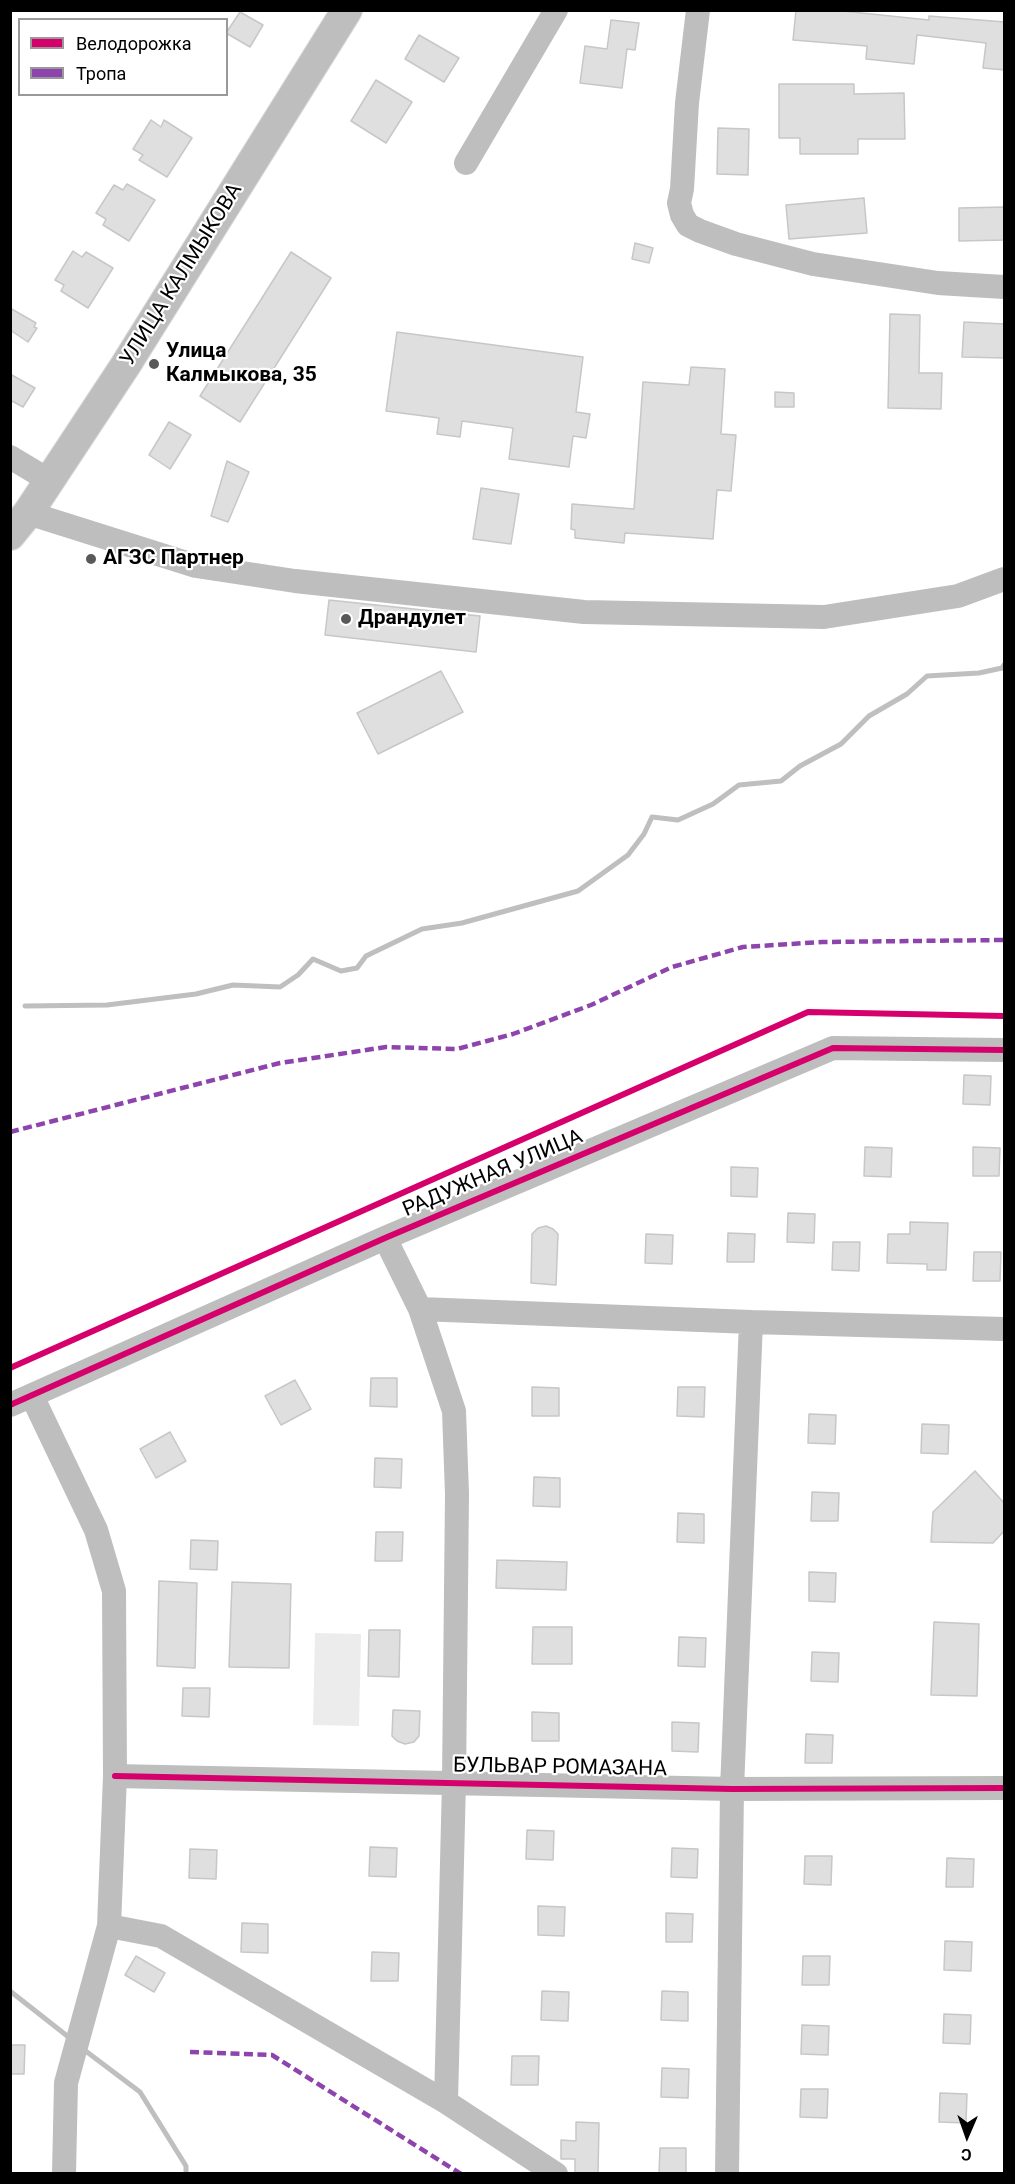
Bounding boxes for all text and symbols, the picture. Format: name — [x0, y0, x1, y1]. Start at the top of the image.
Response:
legend — [18, 18, 228, 96]
text: Велодорожка — [76, 33, 191, 54]
text: Тропа — [76, 63, 126, 84]
street label: УЛИЦА КАЛМЫКОВА — [116, 179, 248, 371]
place label: Улица Калмыкова, 35 — [166, 339, 317, 389]
marker: Улица Калмыкова, 35 — [147, 357, 161, 371]
place label: АГЗС Партнер — [103, 546, 244, 572]
marker: АГЗС Партнер — [84, 552, 98, 566]
place label: Драндулет — [358, 606, 466, 632]
marker: Драндулет — [339, 612, 353, 626]
street label: РАДУЖНАЯ УЛИЦА — [399, 1125, 587, 1223]
street label: БУЛЬВАР РОМАЗАНА — [453, 1754, 667, 1782]
north arrow — [937, 2106, 997, 2166]
text: С — [961, 2145, 972, 2164]

